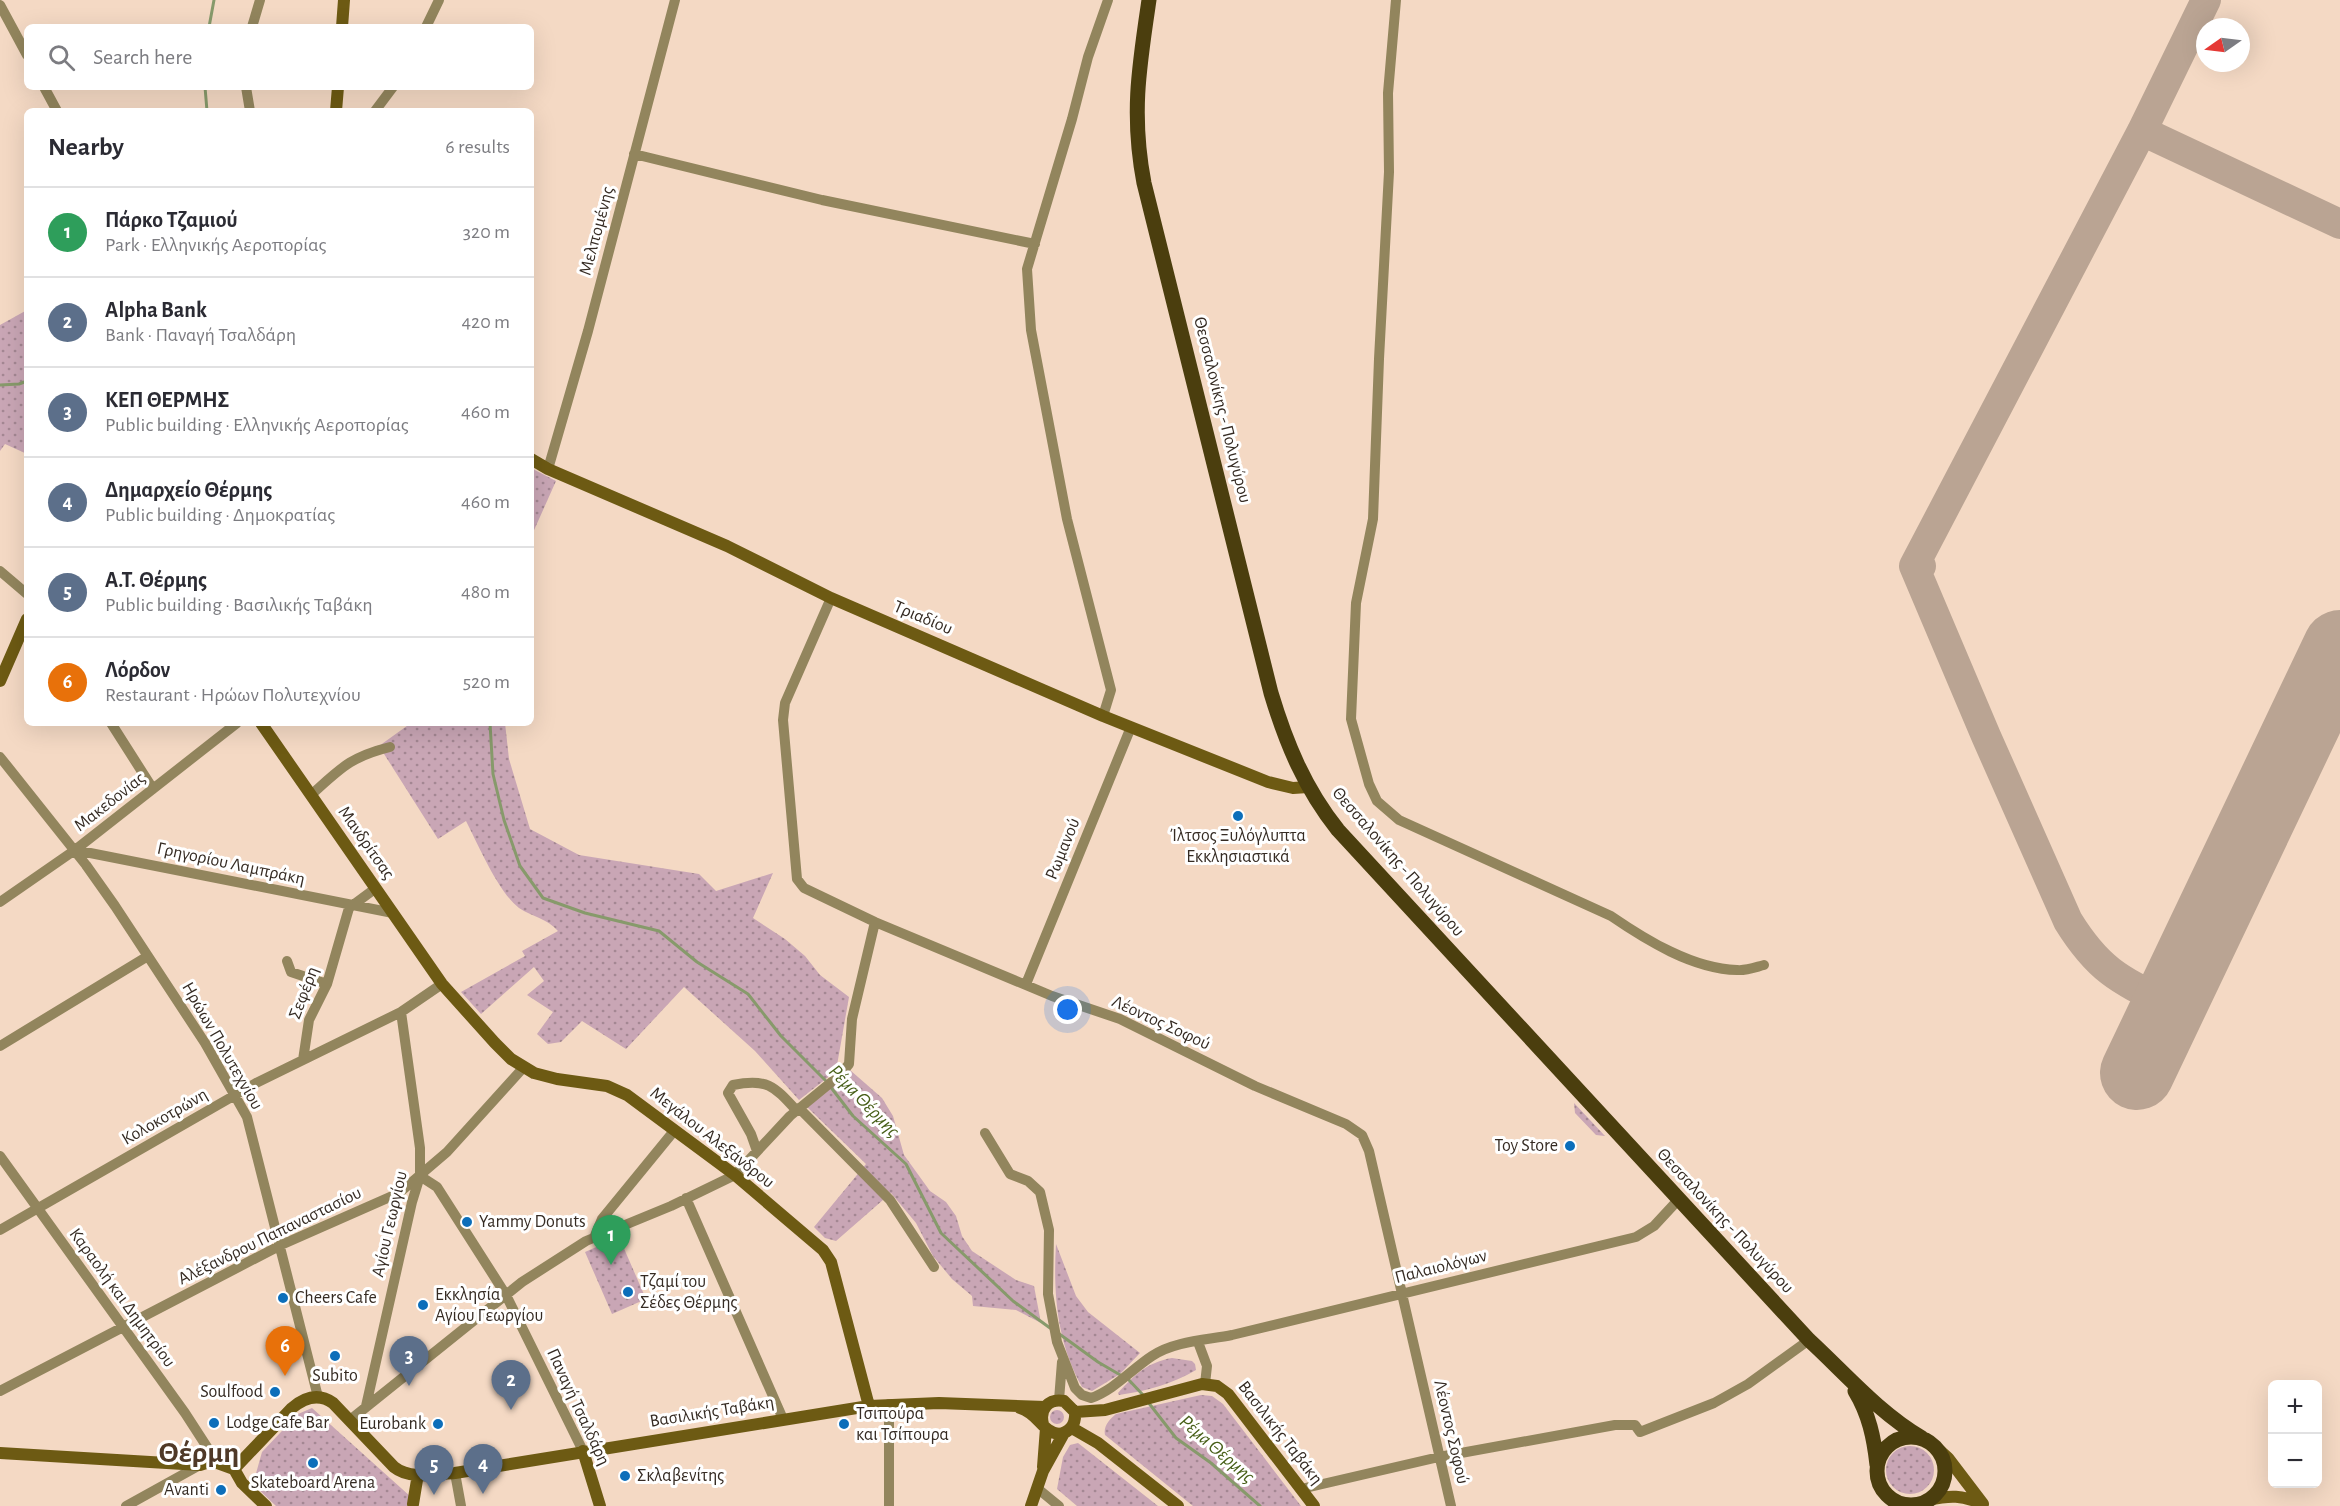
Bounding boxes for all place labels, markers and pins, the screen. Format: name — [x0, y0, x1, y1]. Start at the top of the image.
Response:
marker: Ίλτσος Ξυλόγλυπτα Εκκλησιαστικά — [1231, 809, 1245, 823]
place label: Ίλτσος Ξυλόγλυπτα Εκκλησιαστικά — [1170, 827, 1306, 866]
place label: Toy Store — [1494, 1137, 1558, 1155]
marker: Toy Store — [1563, 1139, 1577, 1153]
place label: Yammy Donuts — [479, 1213, 586, 1231]
marker: Yammy Donuts — [460, 1215, 474, 1229]
pin: 1 — [592, 1216, 630, 1265]
place label: Τζαμί του Σέδες Θέρμης — [640, 1272, 738, 1312]
place label: Εκκλησία Αγίου Γεωργίου — [435, 1285, 543, 1325]
marker: Τζαμί του Σέδες Θέρμης — [621, 1285, 635, 1299]
place label: Cheers Cafe — [295, 1289, 377, 1307]
marker: Cheers Cafe — [276, 1291, 290, 1305]
marker: Εκκλησία Αγίου Γεωργίου — [416, 1298, 430, 1312]
pin: 6 — [266, 1326, 304, 1376]
pin: 3 — [390, 1336, 428, 1386]
marker: Subito — [328, 1349, 342, 1363]
pin: 2 — [492, 1360, 530, 1410]
place label: Subito — [312, 1367, 358, 1385]
place label: Soulfood — [200, 1383, 263, 1401]
marker: Soulfood — [268, 1385, 282, 1399]
place label: Τσιπούρα και Τσίπουρα — [856, 1405, 949, 1444]
place label: Lodge Cafe Bar — [226, 1414, 329, 1432]
place label: Eurobank — [359, 1415, 427, 1433]
marker: Lodge Cafe Bar — [207, 1416, 221, 1430]
marker: Eurobank — [431, 1417, 445, 1431]
marker: Τσιπούρα και Τσίπουρα — [837, 1417, 851, 1431]
pin: 4 — [464, 1444, 502, 1494]
pin: 5 — [414, 1446, 454, 1495]
marker: Skateboard Arena — [306, 1456, 320, 1470]
place label: Σκλαβενίτης — [637, 1466, 724, 1485]
marker: Σκλαβενίτης — [618, 1469, 632, 1483]
place label: Skateboard Arena — [251, 1474, 375, 1492]
place label: Avanti — [164, 1481, 209, 1499]
marker: Avanti — [214, 1483, 228, 1497]

